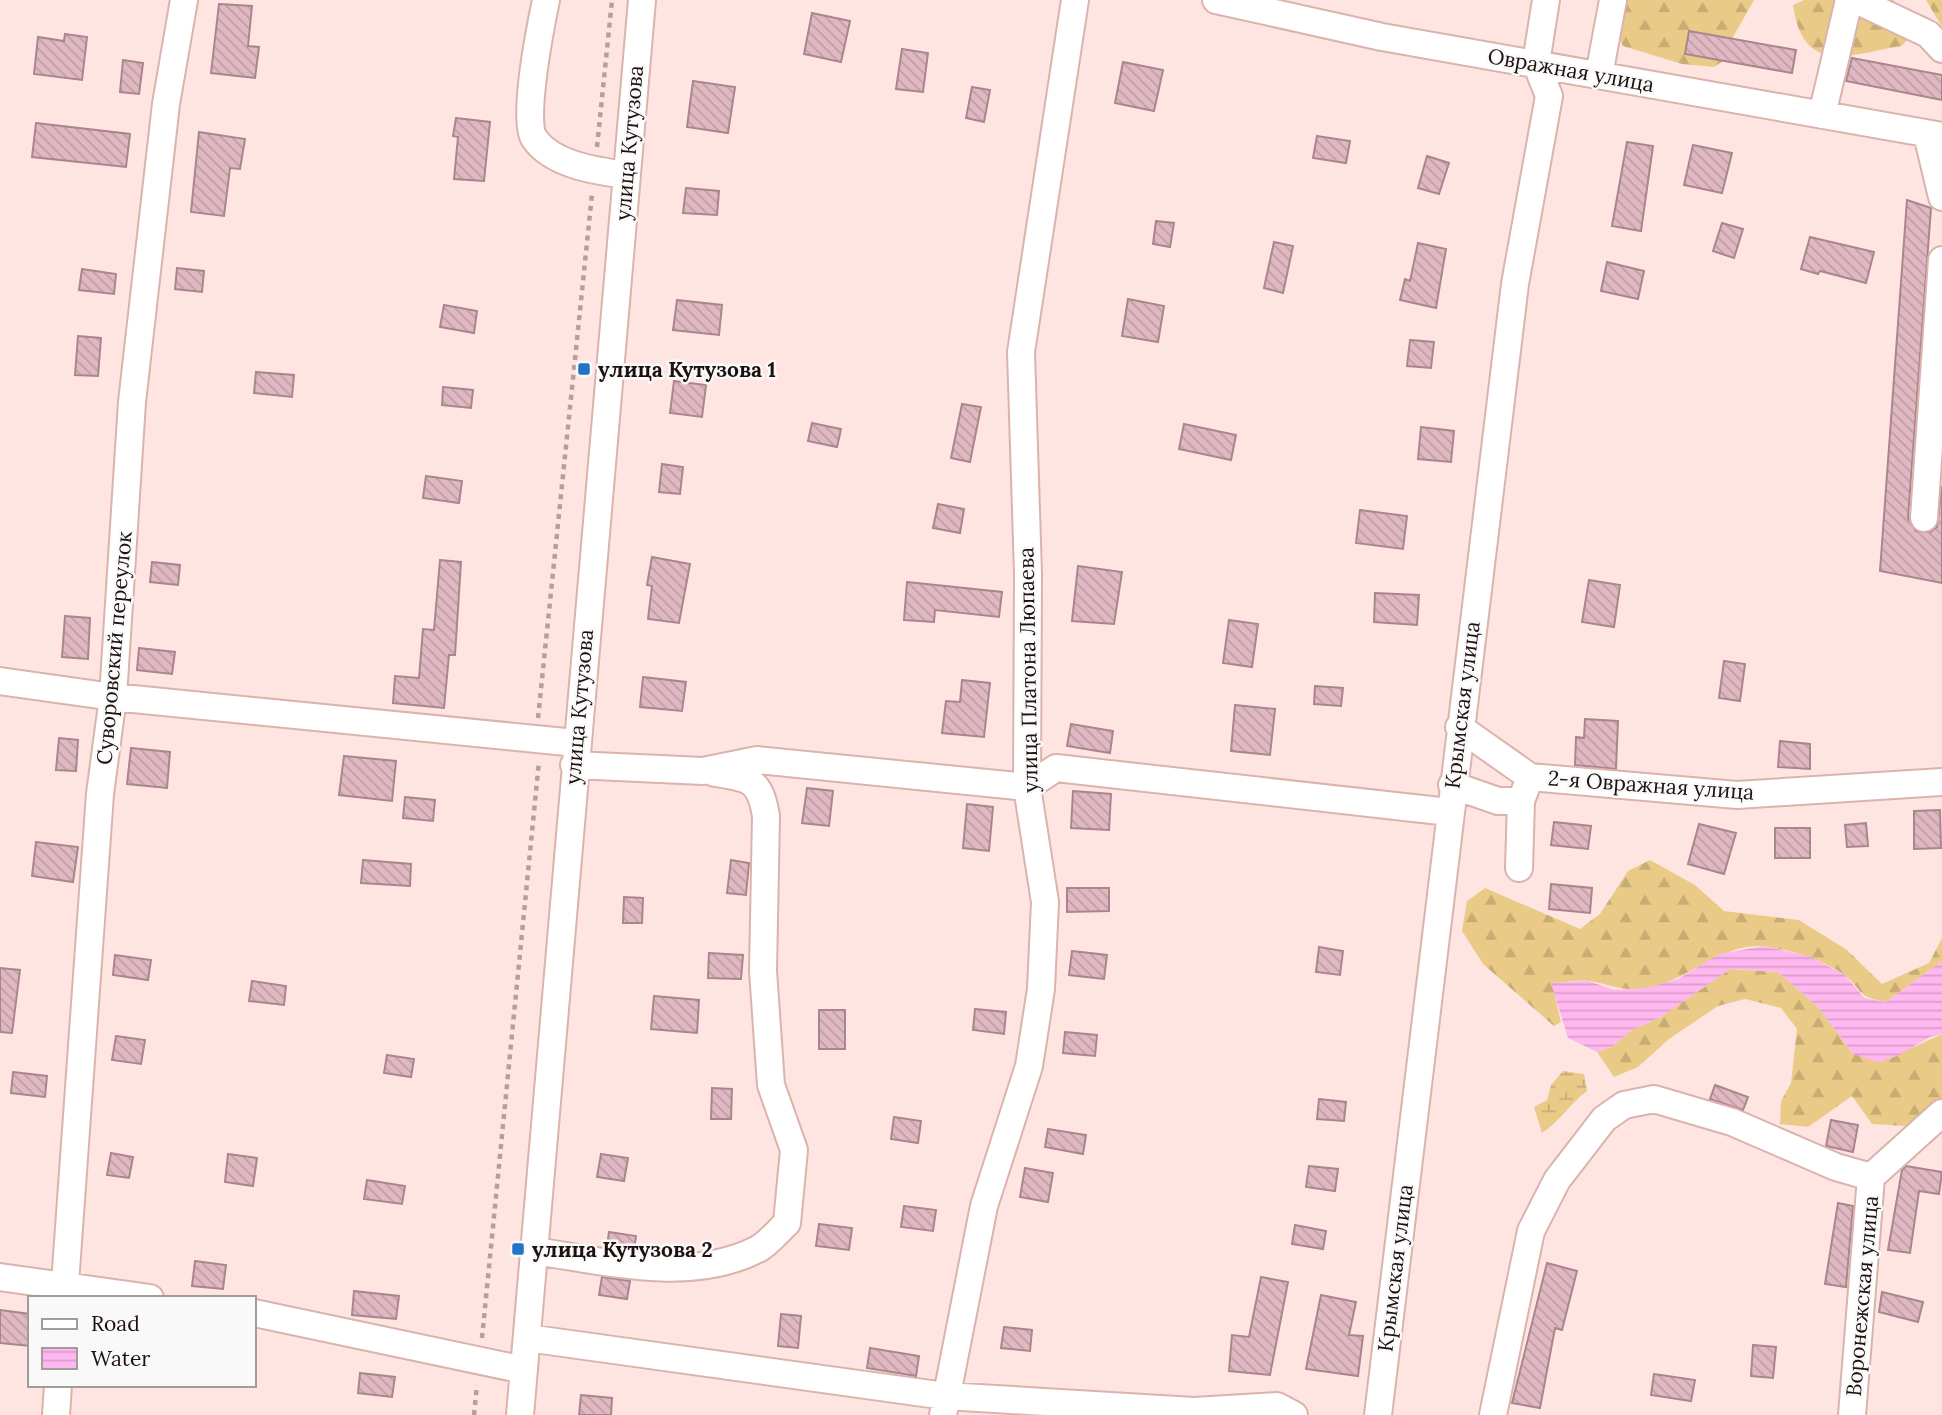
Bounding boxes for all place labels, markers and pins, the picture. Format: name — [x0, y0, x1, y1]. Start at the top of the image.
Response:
place label: улица Кутузова 1 — [598, 356, 776, 383]
marker: улица Кутузова 1 — [576, 361, 592, 377]
place label: улица Кутузова 2 — [532, 1236, 713, 1263]
marker: улица Кутузова 2 — [510, 1241, 526, 1257]

